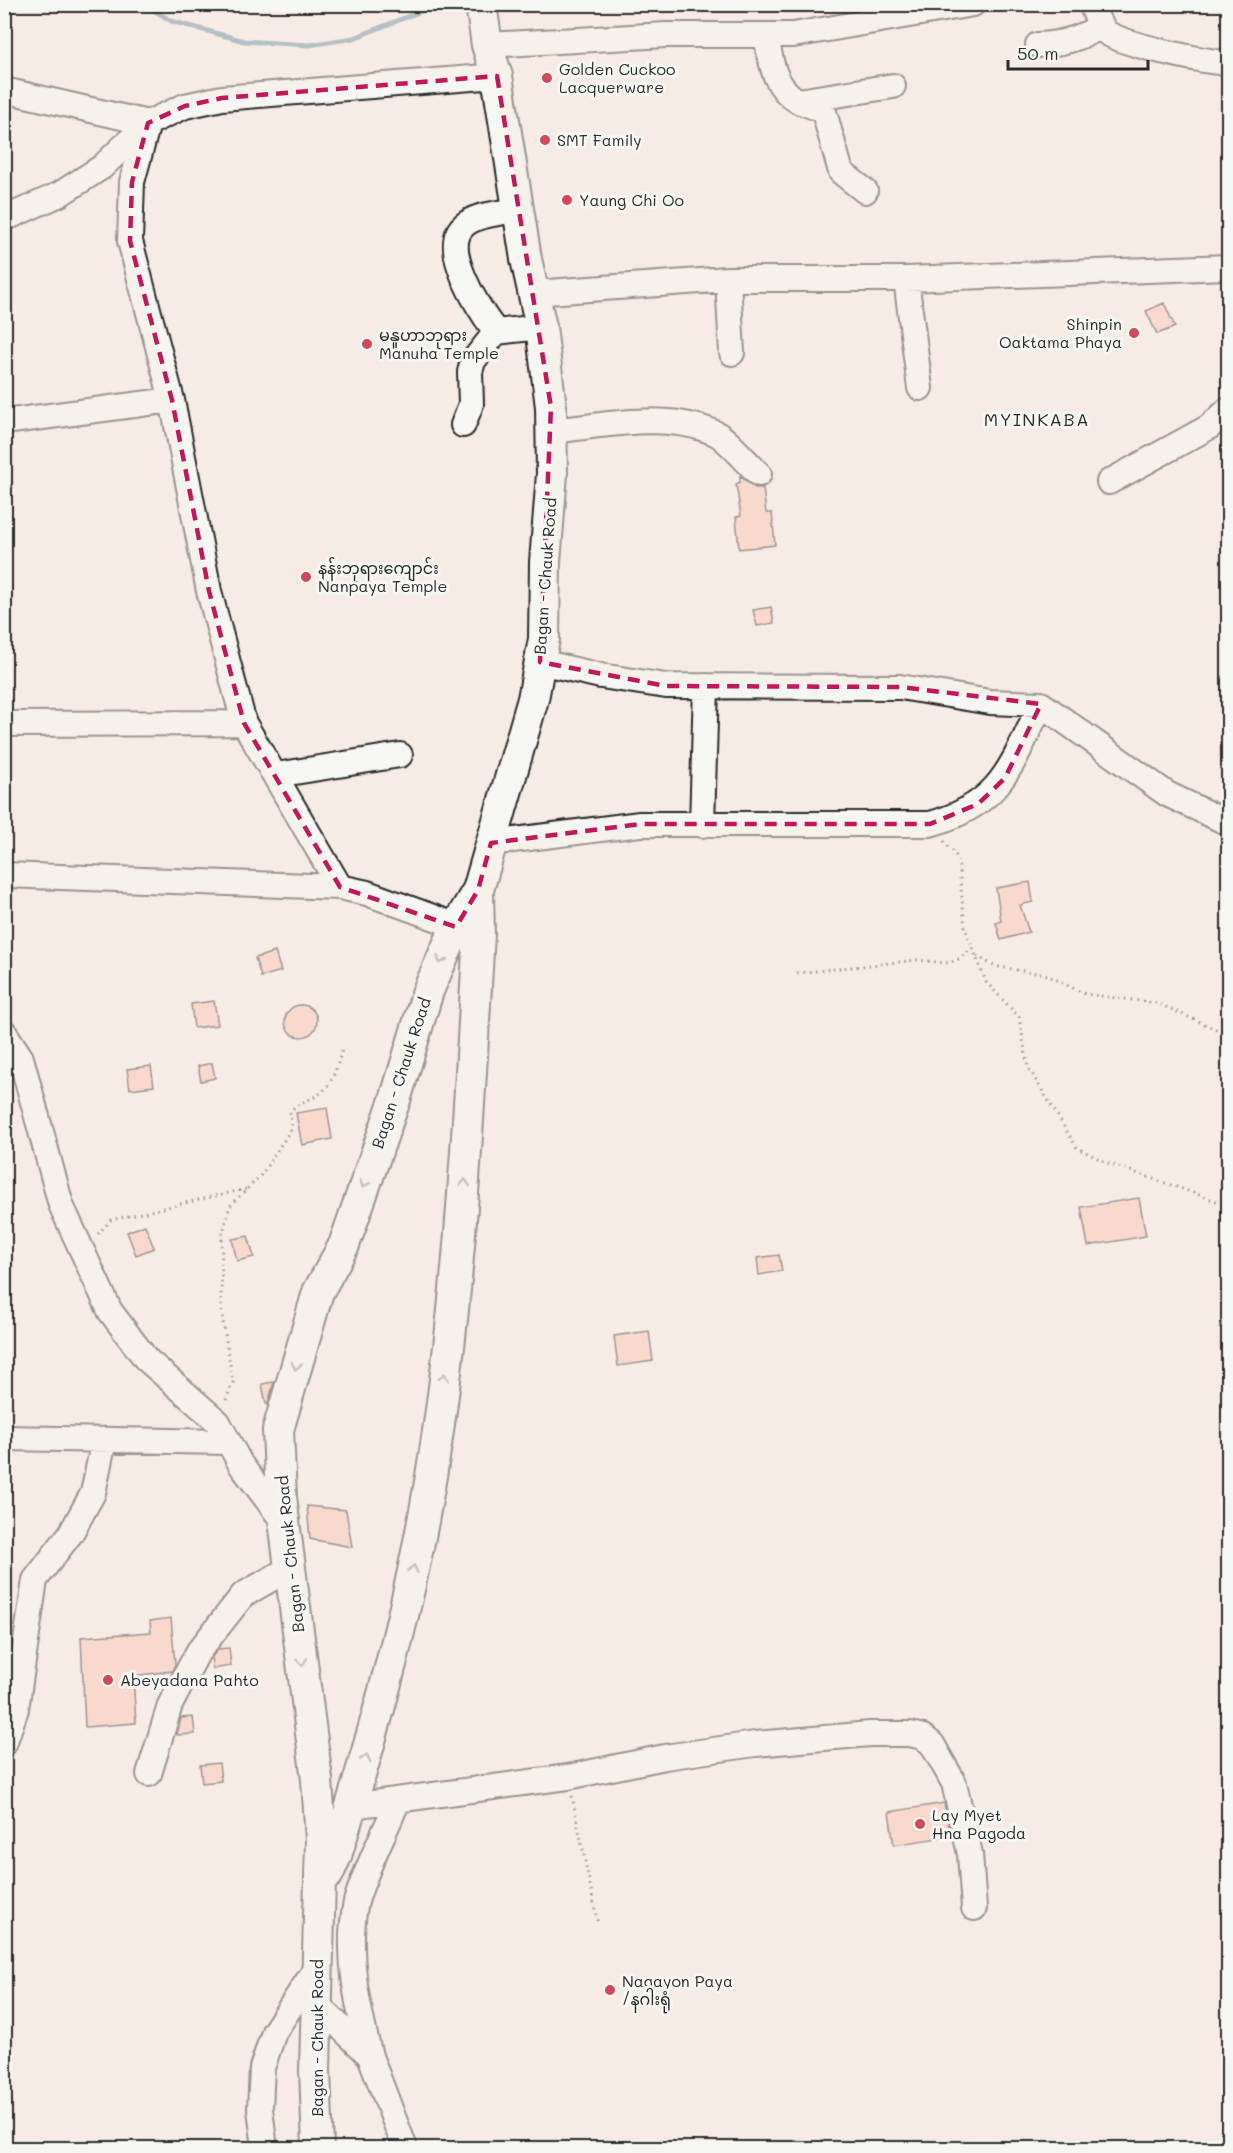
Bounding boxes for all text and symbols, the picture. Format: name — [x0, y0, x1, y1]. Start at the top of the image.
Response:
scale bar — [1008, 33, 1148, 71]
text: 50 m — [1017, 41, 1059, 65]
place label: Golden Cuckoo Lacquerware — [559, 58, 675, 97]
marker: Golden Cuckoo Lacquerware — [540, 71, 554, 85]
place label: SMT Family — [557, 129, 642, 150]
marker: SMT Family — [538, 133, 552, 147]
place label: Yaung Chi Oo — [579, 189, 684, 210]
marker: Yaung Chi Oo — [560, 193, 574, 207]
place label: Shinpin Oaktama Phaya — [999, 313, 1122, 352]
place label: မနူဟာဘုရား Manuha Temple — [379, 324, 499, 363]
marker: Shinpin Oaktama Phaya — [1127, 326, 1141, 340]
marker: မနူဟာဘုရား Manuha Temple — [360, 337, 374, 351]
district label: MYINKABA — [984, 407, 1090, 431]
street label: Bagan - Chauk Road — [529, 497, 560, 655]
place label: နန်းဘုရားကျောင်း Nanpaya Temple — [318, 557, 447, 596]
marker: နန်းဘုရားကျောင်း Nanpaya Temple — [299, 570, 313, 584]
one-way arrow — [436, 954, 448, 965]
street label: Bagan - Chauk Road — [366, 995, 435, 1151]
one-way arrow — [359, 1178, 372, 1189]
one-way arrow — [458, 1178, 471, 1187]
one-way arrow — [291, 1360, 303, 1371]
one-way arrow — [438, 1372, 450, 1381]
street label: Bagan - Chauk Road — [271, 1475, 308, 1634]
one-way arrow — [406, 1564, 419, 1574]
one-way arrow — [295, 1657, 308, 1666]
place label: Abeyadana Pahto — [120, 1669, 259, 1690]
marker: Abeyadana Pahto — [101, 1673, 115, 1687]
one-way arrow — [359, 1753, 371, 1764]
place label: Lay Myet Hna Pagoda — [932, 1804, 1026, 1843]
marker: Lay Myet Hna Pagoda — [913, 1817, 927, 1831]
street label: Bagan - Chauk Road — [306, 1959, 327, 2117]
place label: Nagayon Paya /နဂါးရုံ — [622, 1970, 733, 2014]
marker: Nagayon Paya /နဂါးရုံ — [603, 1983, 617, 1997]

